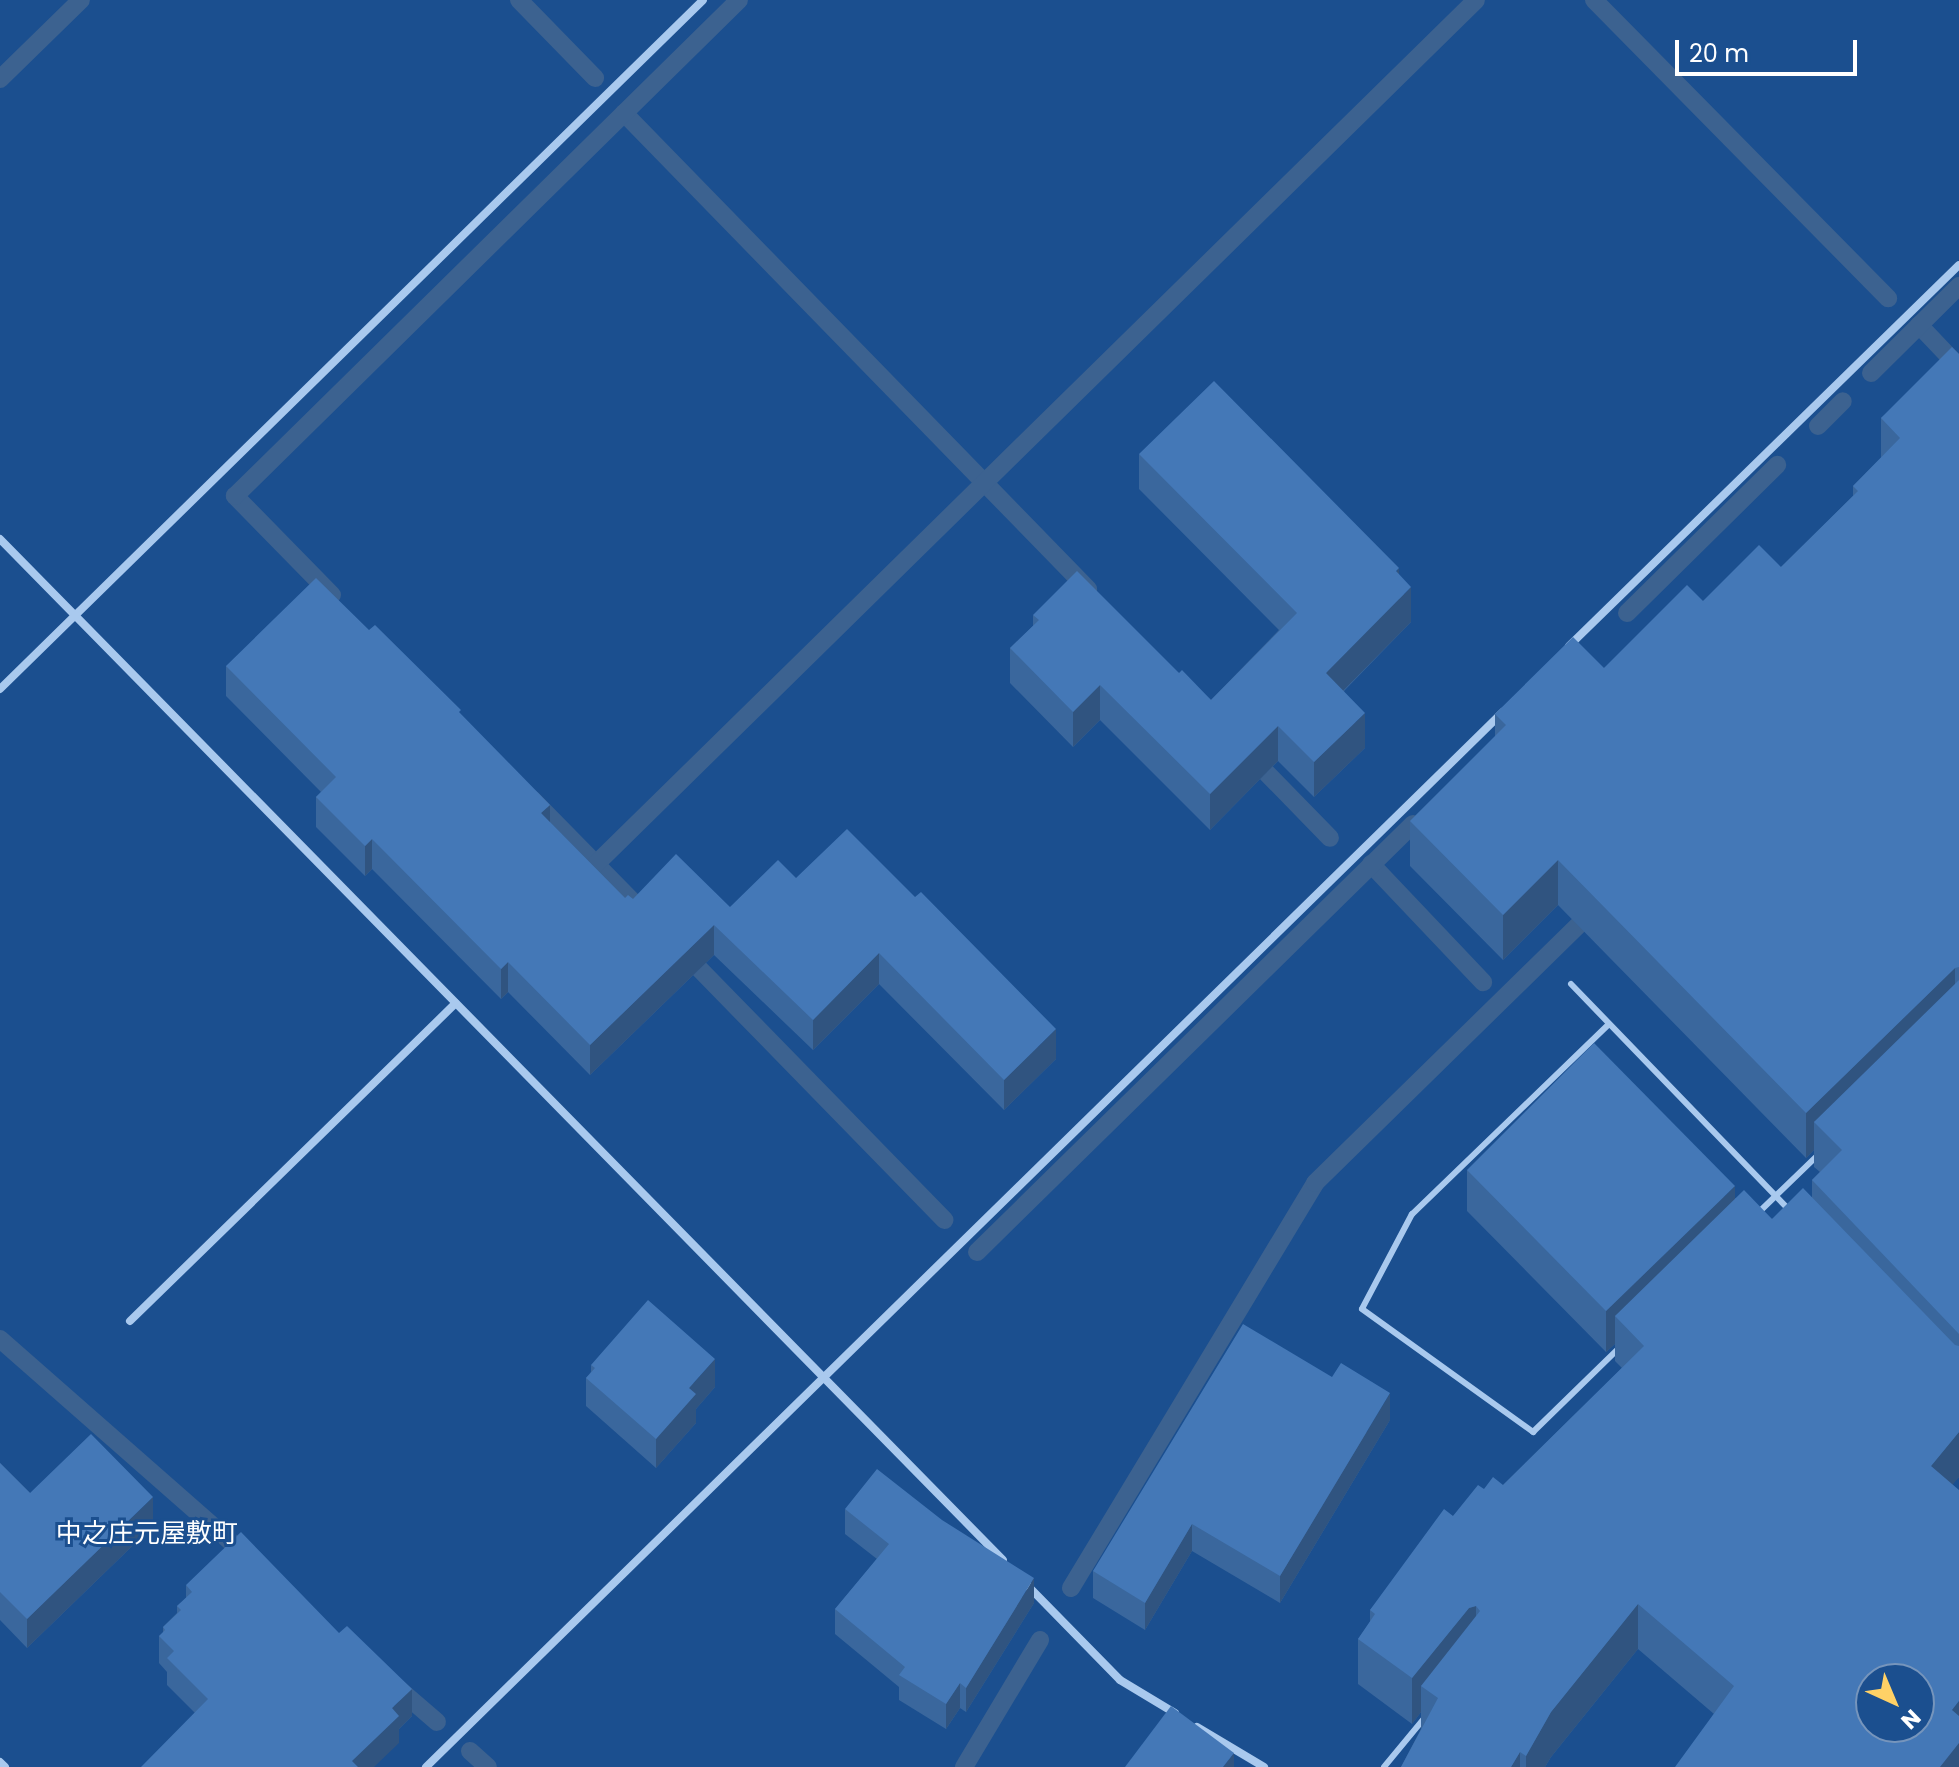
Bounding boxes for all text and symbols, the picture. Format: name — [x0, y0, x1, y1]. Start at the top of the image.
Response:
scale bar — [1679, 24, 1861, 74]
text: 20 m — [1689, 37, 1749, 70]
district label: 中之庄元屋敷町 — [56, 1518, 238, 1550]
north arrow — [1855, 1663, 1935, 1743]
text: N — [1894, 1702, 1927, 1736]

